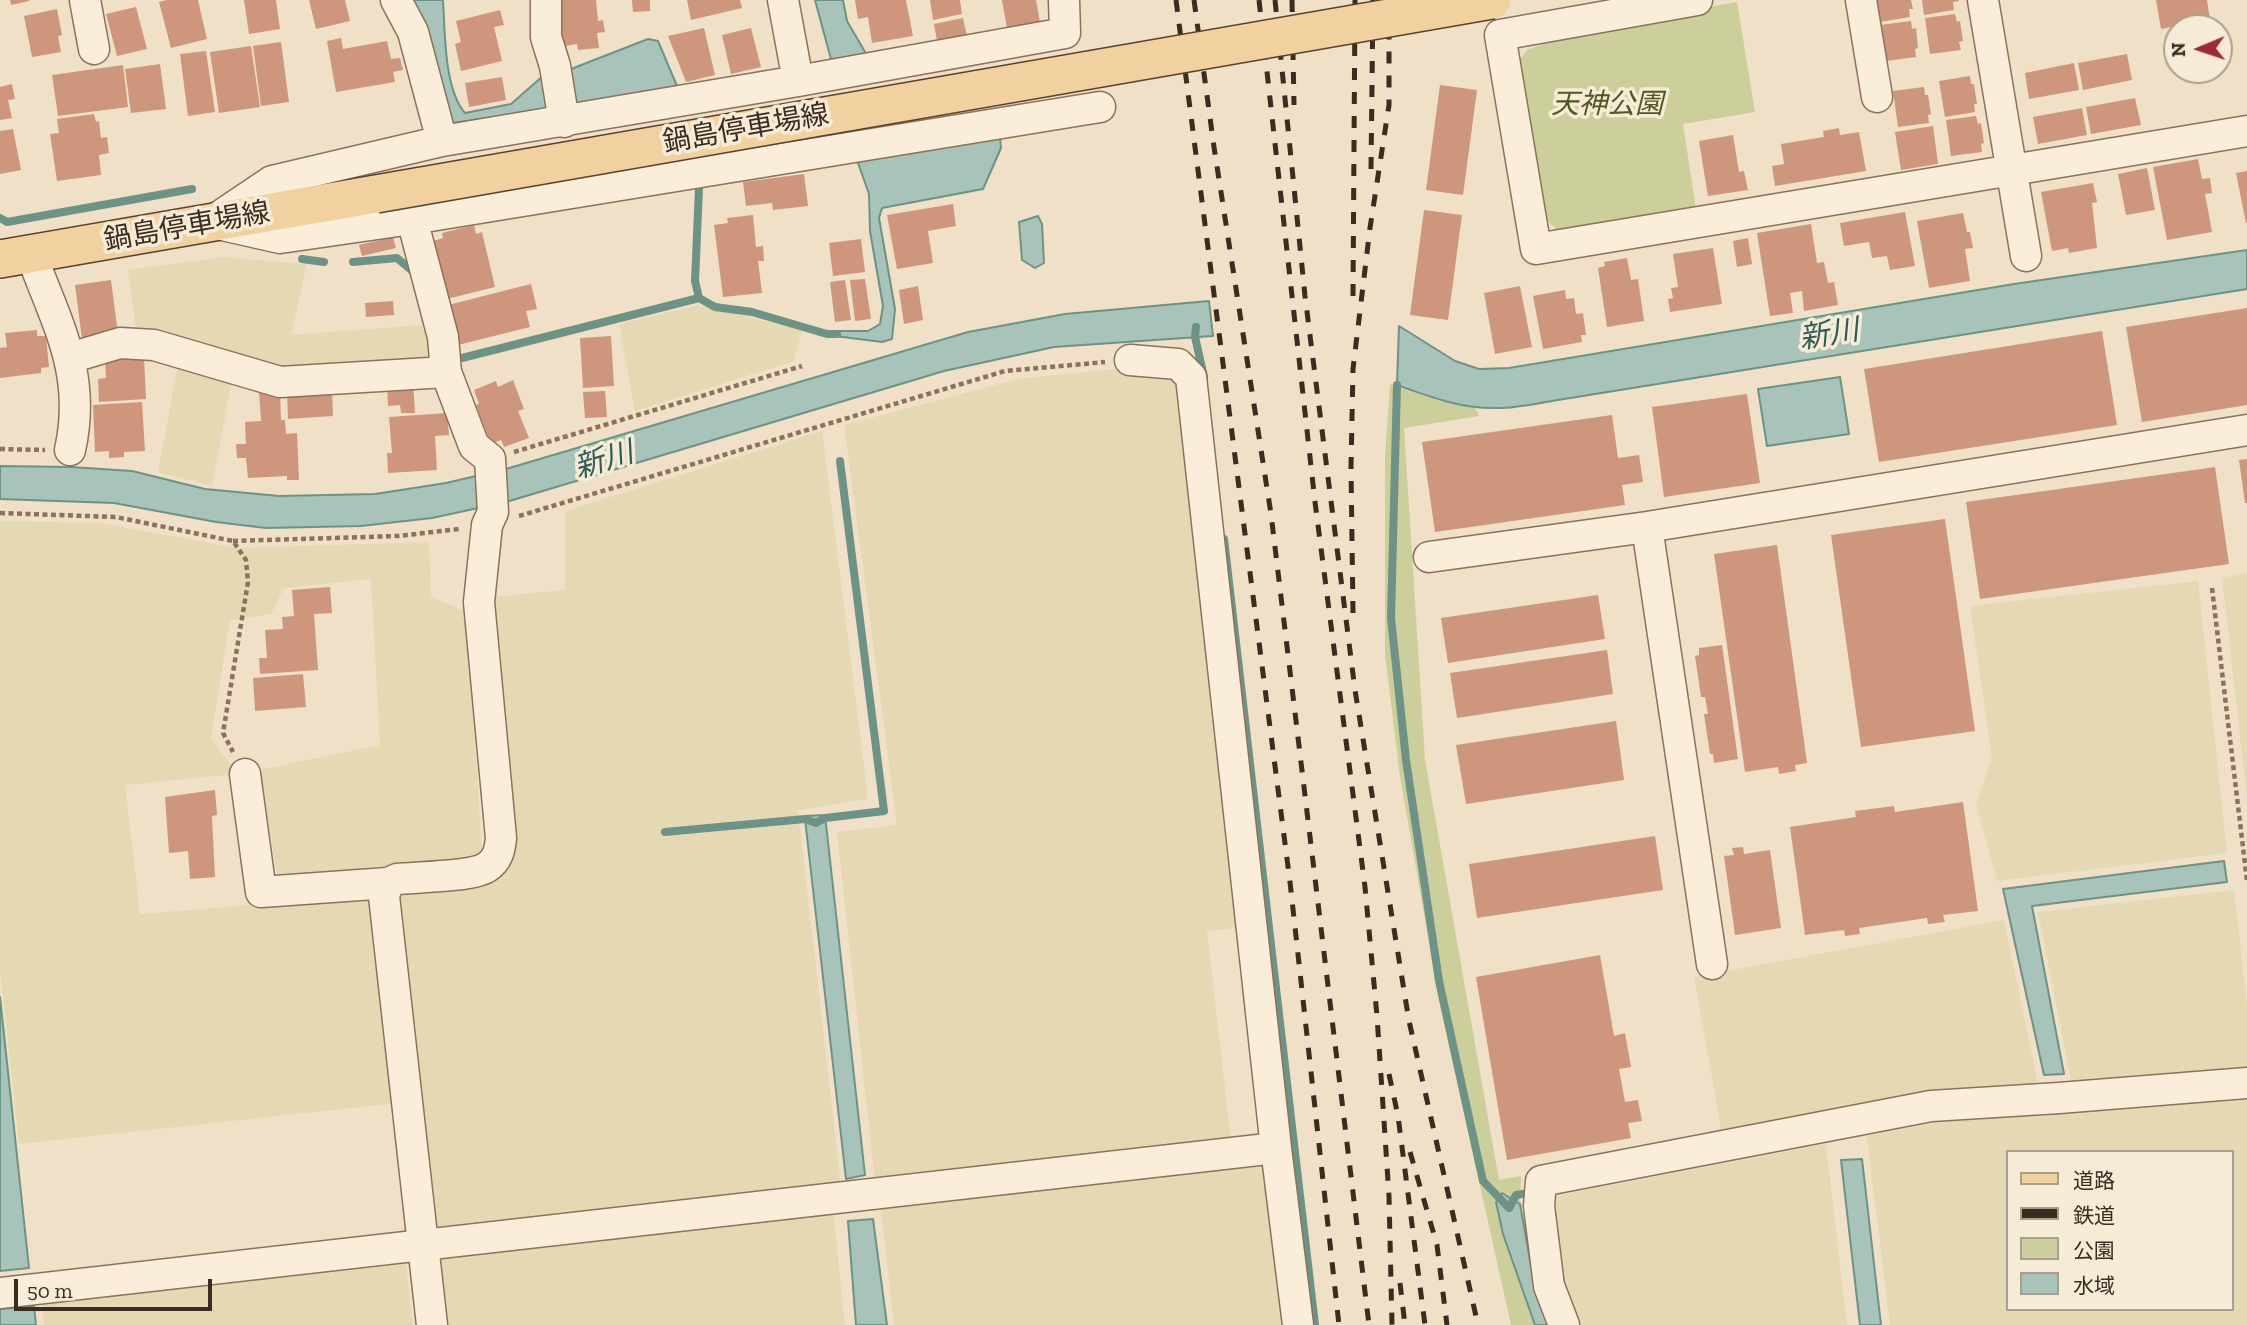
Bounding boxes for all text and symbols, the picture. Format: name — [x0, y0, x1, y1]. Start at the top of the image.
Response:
north arrow — [2163, 14, 2233, 84]
text: N — [2167, 42, 2190, 57]
park label: 天神公園 — [1551, 88, 1663, 122]
street label: 鍋島停車場線 — [660, 98, 832, 160]
street label: 鍋島停車場線 — [101, 196, 273, 258]
water label: 新川 — [1797, 313, 1861, 357]
water label: 新川 — [570, 435, 638, 487]
legend — [2006, 1150, 2233, 1311]
text: 道路 — [2073, 1168, 2115, 1193]
text: 鉄道 — [2073, 1203, 2115, 1228]
text: 公園 — [2073, 1238, 2115, 1263]
scale bar — [18, 1266, 215, 1310]
text: 水域 — [2073, 1273, 2115, 1298]
text: 50 m — [27, 1278, 73, 1303]

